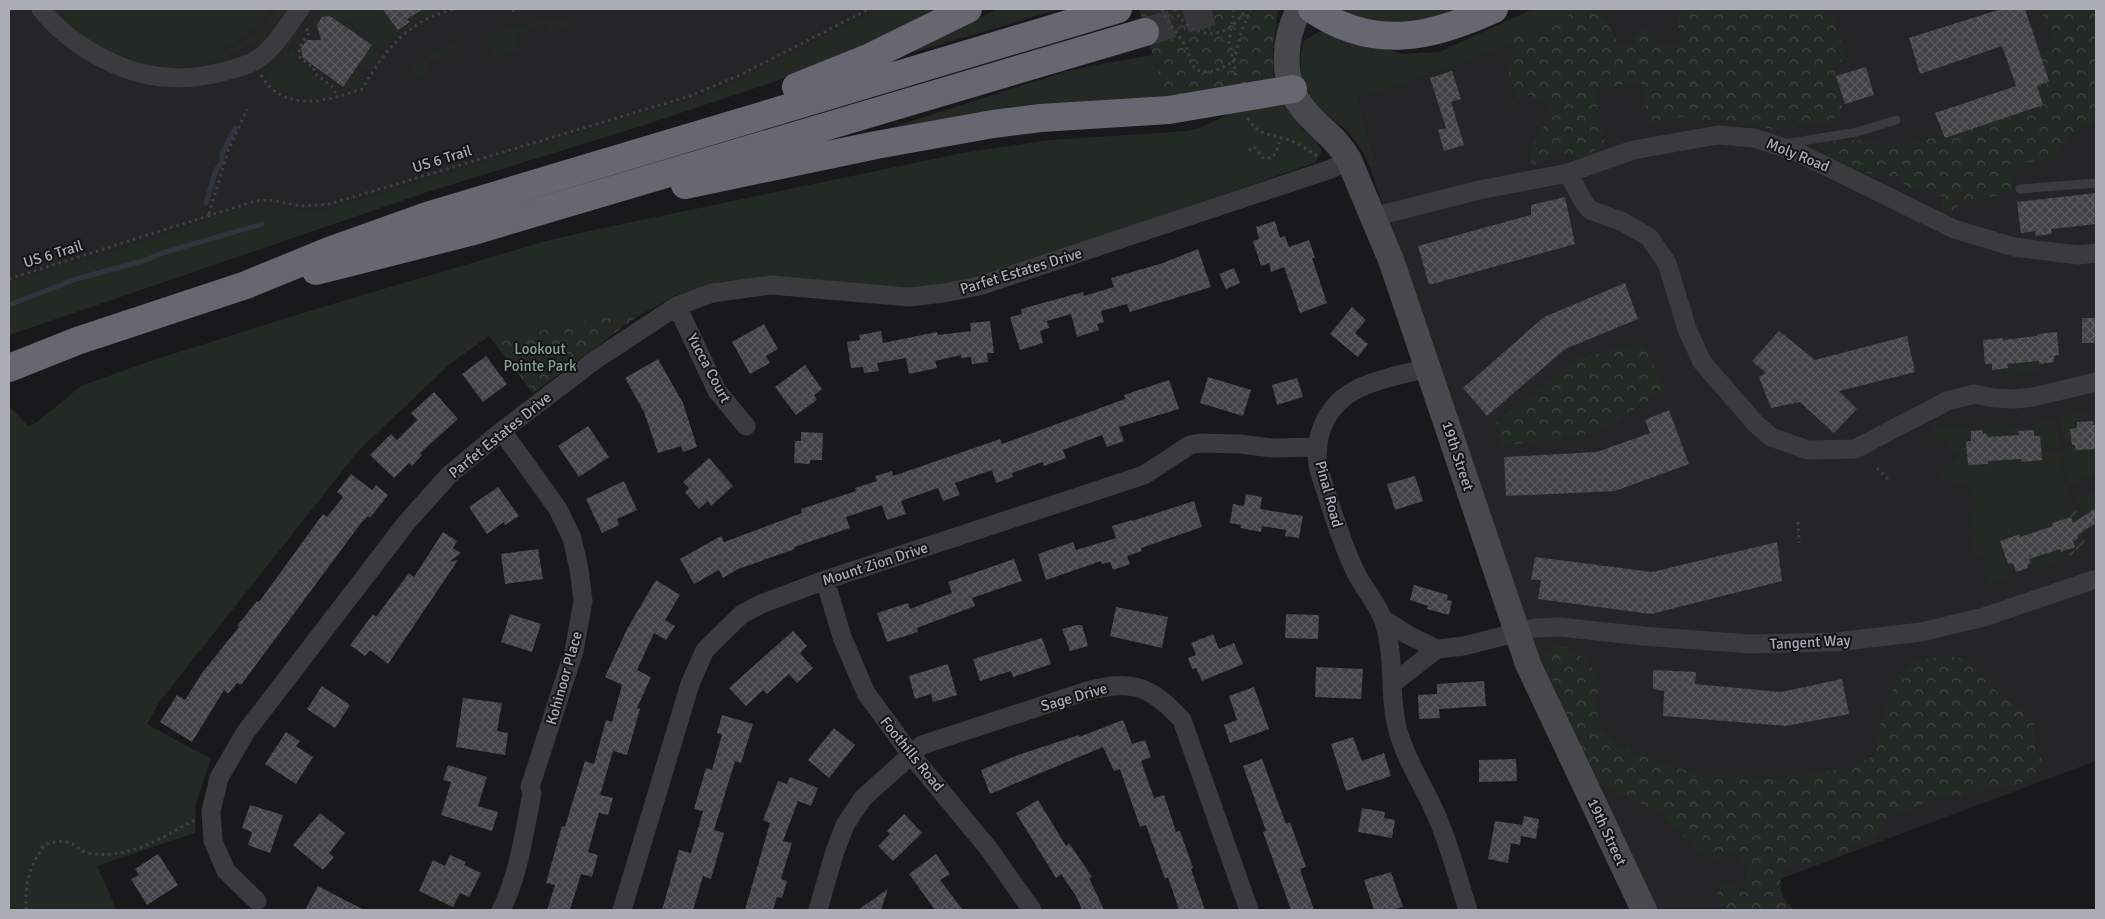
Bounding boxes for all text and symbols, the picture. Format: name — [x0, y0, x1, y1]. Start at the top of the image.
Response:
street label: Moly Road — [1764, 134, 1832, 176]
street label: US 6 Trail — [410, 141, 474, 177]
street label: US 6 Trail — [21, 236, 85, 272]
street label: Parfet Estates Drive — [958, 244, 1084, 298]
street label: Yucca Court — [683, 330, 735, 406]
park label: Lookout Pointe Park — [504, 340, 577, 375]
street label: Parfet Estates Drive — [445, 388, 555, 482]
street label: 19th Street — [1438, 419, 1478, 493]
street label: Pinal Road — [1311, 459, 1347, 529]
street label: Mount Zion Drive — [820, 538, 930, 590]
street label: Kohinoor Place — [542, 629, 586, 727]
street label: Tangent Way — [1769, 631, 1851, 653]
street label: Sage Drive — [1039, 679, 1109, 715]
street label: Foothills Road — [876, 713, 948, 795]
street label: 19th Street — [1584, 796, 1630, 868]

